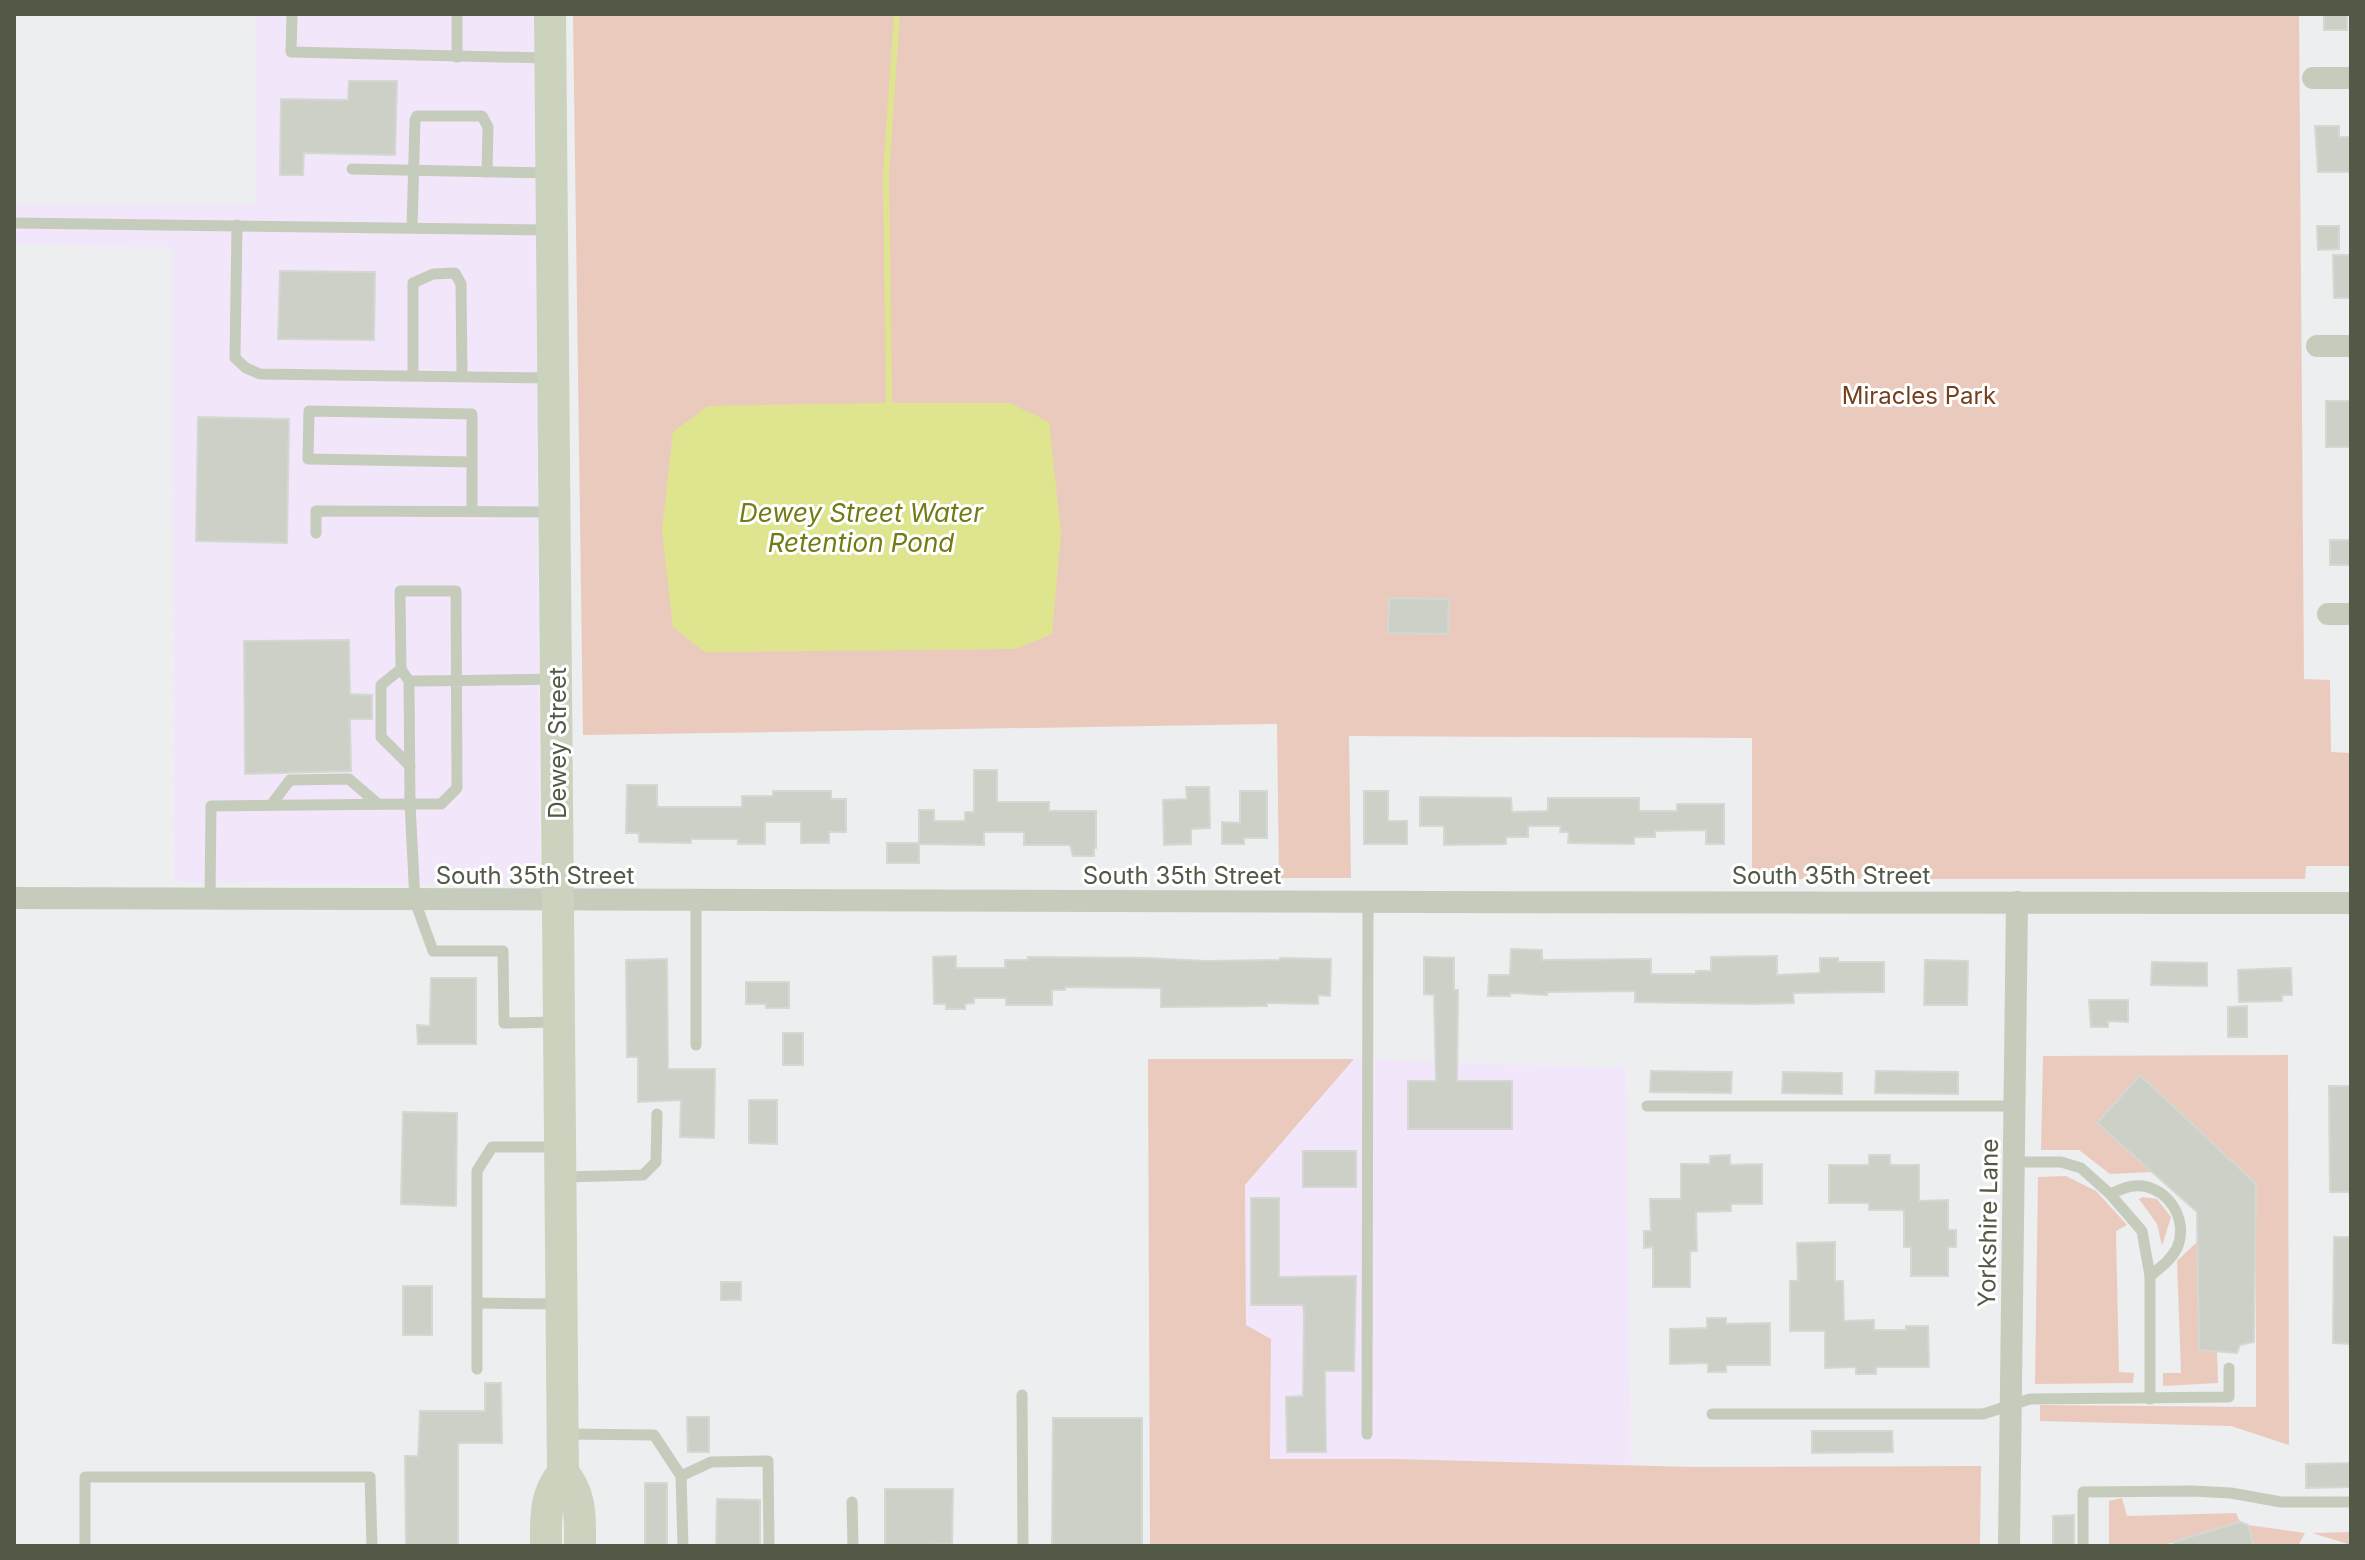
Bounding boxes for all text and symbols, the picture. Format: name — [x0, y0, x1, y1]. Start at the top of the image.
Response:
park label: Miracles Park — [1842, 381, 1996, 410]
water label: Dewey Street Water Retention Pond — [739, 497, 984, 558]
street label: Dewey Street — [543, 667, 572, 819]
street label: South 35th Street — [436, 861, 635, 890]
street label: South 35th Street — [1083, 861, 1282, 890]
street label: South 35th Street — [1732, 861, 1931, 890]
street label: Yorkshire Lane — [1972, 1138, 2004, 1308]

